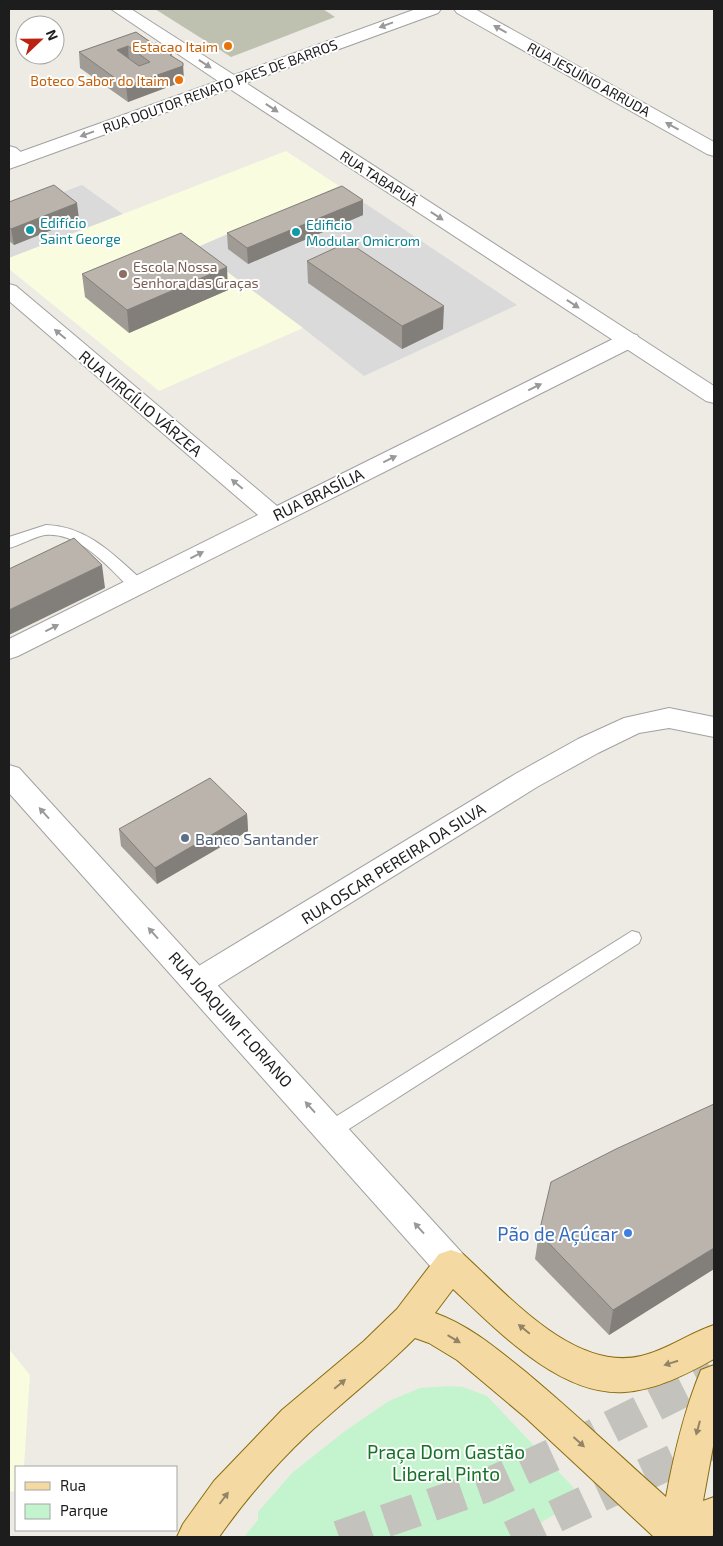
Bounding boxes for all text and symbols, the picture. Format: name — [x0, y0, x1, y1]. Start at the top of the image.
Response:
north arrow — [15, 15, 65, 65]
one-way arrow — [378, 21, 393, 29]
one-way arrow — [492, 25, 507, 33]
text: N — [43, 27, 62, 43]
street label: RUA DOUTOR RENATO PAES DE BARROS — [100, 35, 340, 136]
place label: Estacao Itaim — [132, 38, 218, 55]
street label: RUA JESUÍNO ARRUDA — [525, 38, 654, 120]
marker: Estacao Itaim — [222, 40, 234, 52]
one-way arrow — [198, 59, 212, 69]
place label: Boteco Sabor do Itaim — [30, 72, 169, 89]
marker: Boteco Sabor do Itaim — [173, 74, 185, 86]
one-way arrow — [265, 103, 278, 113]
one-way arrow — [664, 122, 679, 130]
one-way arrow — [79, 131, 94, 138]
street label: RUA TABAPUÃ — [337, 147, 421, 209]
one-way arrow — [431, 211, 444, 220]
place label: Edifício Saint George — [40, 214, 121, 247]
place label: Edificio Modular Omicrom — [306, 216, 420, 249]
marker: Edifício Saint George — [24, 224, 36, 236]
marker: Edificio Modular Omicrom — [290, 226, 302, 238]
place label: Escola Nossa Senhora das Graças — [133, 258, 259, 292]
marker: Escola Nossa Senhora das Graças — [117, 268, 129, 280]
one-way arrow — [567, 299, 580, 309]
one-way arrow — [53, 328, 66, 339]
street label: RUA VIRGÍLIO VÁRZEA — [76, 346, 206, 460]
one-way arrow — [528, 383, 543, 391]
one-way arrow — [383, 455, 397, 463]
street label: RUA BRASÍLIA — [269, 464, 367, 524]
one-way arrow — [231, 479, 244, 490]
one-way arrow — [190, 551, 204, 559]
one-way arrow — [45, 624, 59, 632]
street label: RUA OSCAR PEREIRA DA SILVA — [298, 798, 488, 928]
one-way arrow — [38, 808, 50, 820]
place label: Banco Santander — [195, 829, 319, 848]
marker: Banco Santander — [179, 832, 191, 844]
one-way arrow — [147, 928, 159, 940]
street label: RUA JOAQUIM FLORIANO — [164, 947, 297, 1091]
one-way arrow — [305, 1101, 316, 1113]
one-way arrow — [413, 1222, 424, 1235]
place label: Pão de Açúcar — [497, 1222, 618, 1246]
marker: Pão de Açúcar — [622, 1227, 634, 1239]
one-way arrow — [518, 1324, 531, 1335]
one-way arrow — [448, 1335, 461, 1344]
one-way arrow — [663, 1359, 678, 1367]
one-way arrow — [333, 1378, 346, 1389]
one-way arrow — [694, 1421, 702, 1436]
one-way arrow — [573, 1436, 585, 1448]
park label: Praça Dom Gastão Liberal Pinto — [367, 1440, 525, 1485]
legend — [15, 1466, 178, 1531]
text: Rua — [60, 1476, 86, 1494]
one-way arrow — [219, 1492, 230, 1505]
text: Parque — [60, 1501, 108, 1519]

